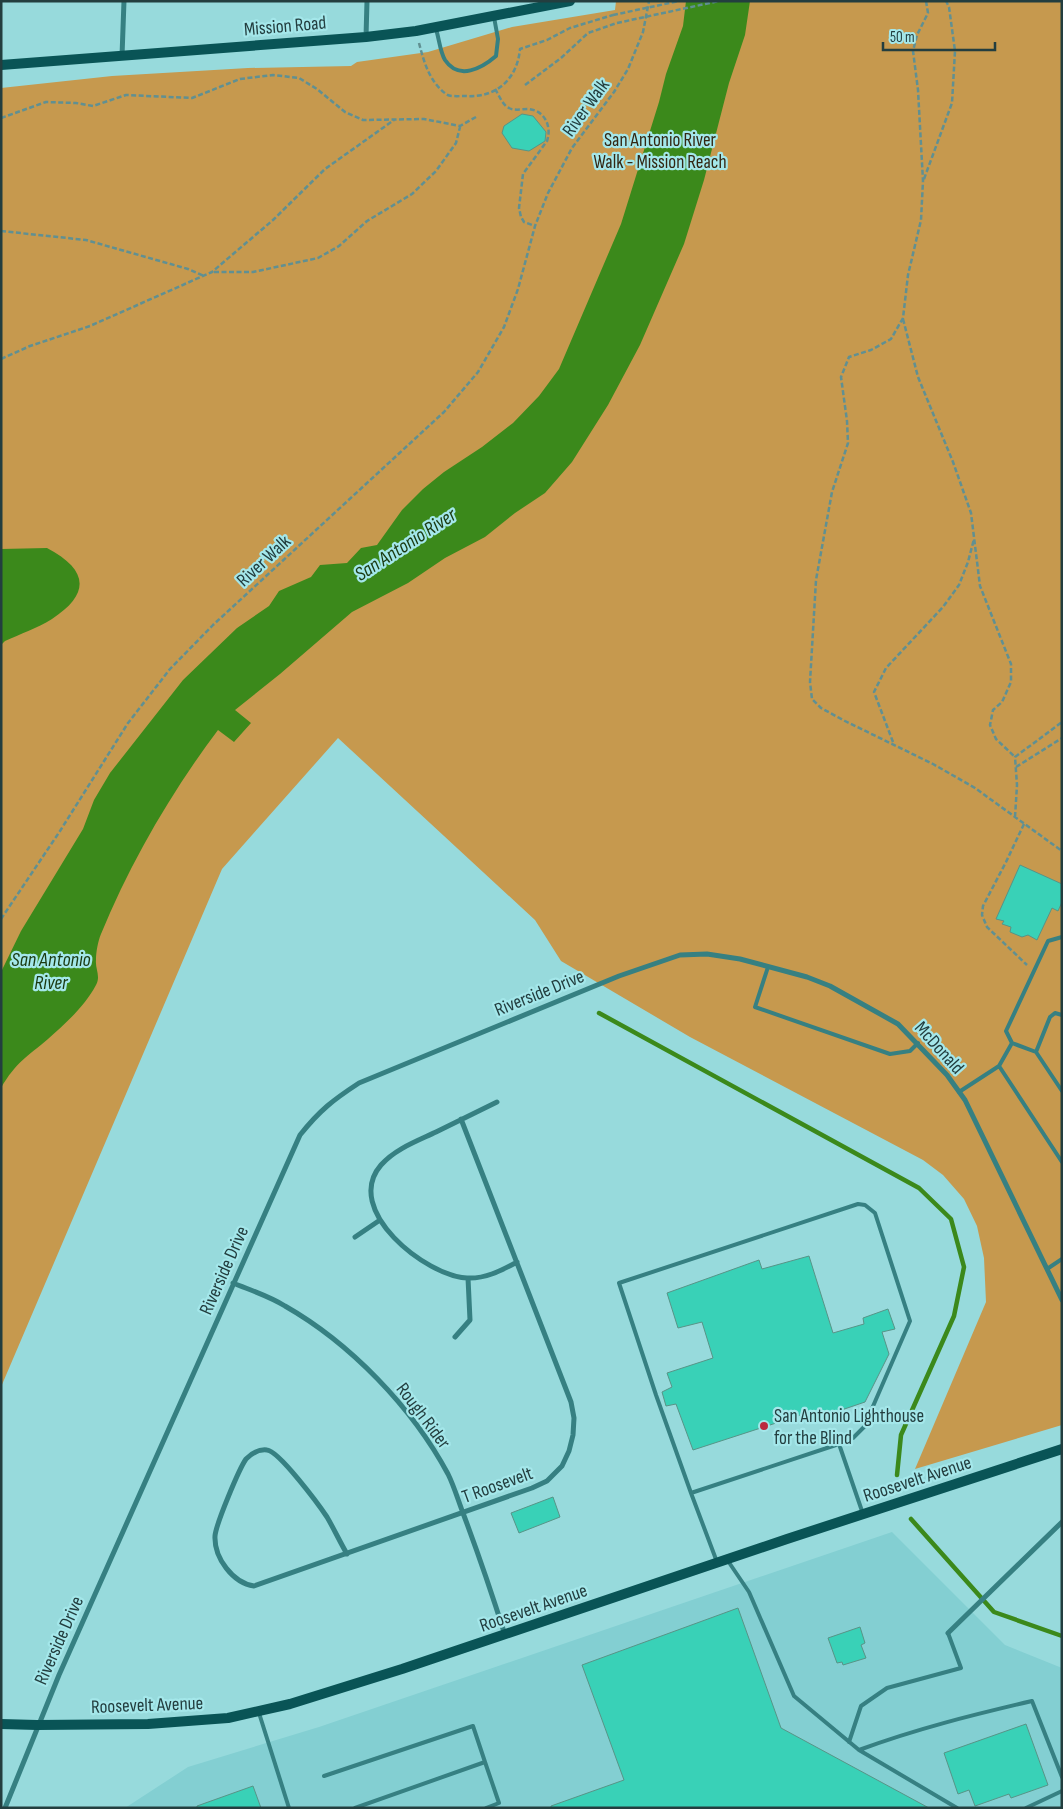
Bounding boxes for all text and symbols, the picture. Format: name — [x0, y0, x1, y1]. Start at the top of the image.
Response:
street label: Mission Road — [243, 11, 327, 42]
scale bar — [883, 20, 996, 52]
text: 50 m — [890, 28, 915, 47]
street label: River Walk — [558, 74, 615, 141]
park label: San Antonio River Walk - Mission Reach — [593, 129, 727, 174]
water label: San Antonio River — [350, 502, 462, 586]
street label: River Walk — [232, 530, 296, 592]
water label: San Antonio River — [11, 948, 91, 995]
street label: Riverside Drive — [491, 965, 588, 1022]
street label: McDonald — [909, 1017, 969, 1079]
street label: Riverside Drive — [195, 1223, 254, 1318]
street label: Rough Rider — [391, 1378, 455, 1454]
place label: San Antonio Lighthouse for the Blind — [774, 1405, 924, 1450]
marker: San Antonio Lighthouse for the Blind — [758, 1420, 770, 1432]
street label: Roosevelt Avenue — [861, 1451, 974, 1508]
street label: T Roosevelt — [459, 1462, 536, 1509]
street label: Roosevelt Avenue — [477, 1579, 590, 1638]
street label: Riverside Drive — [30, 1593, 89, 1688]
street label: Roosevelt Avenue — [91, 1692, 204, 1719]

